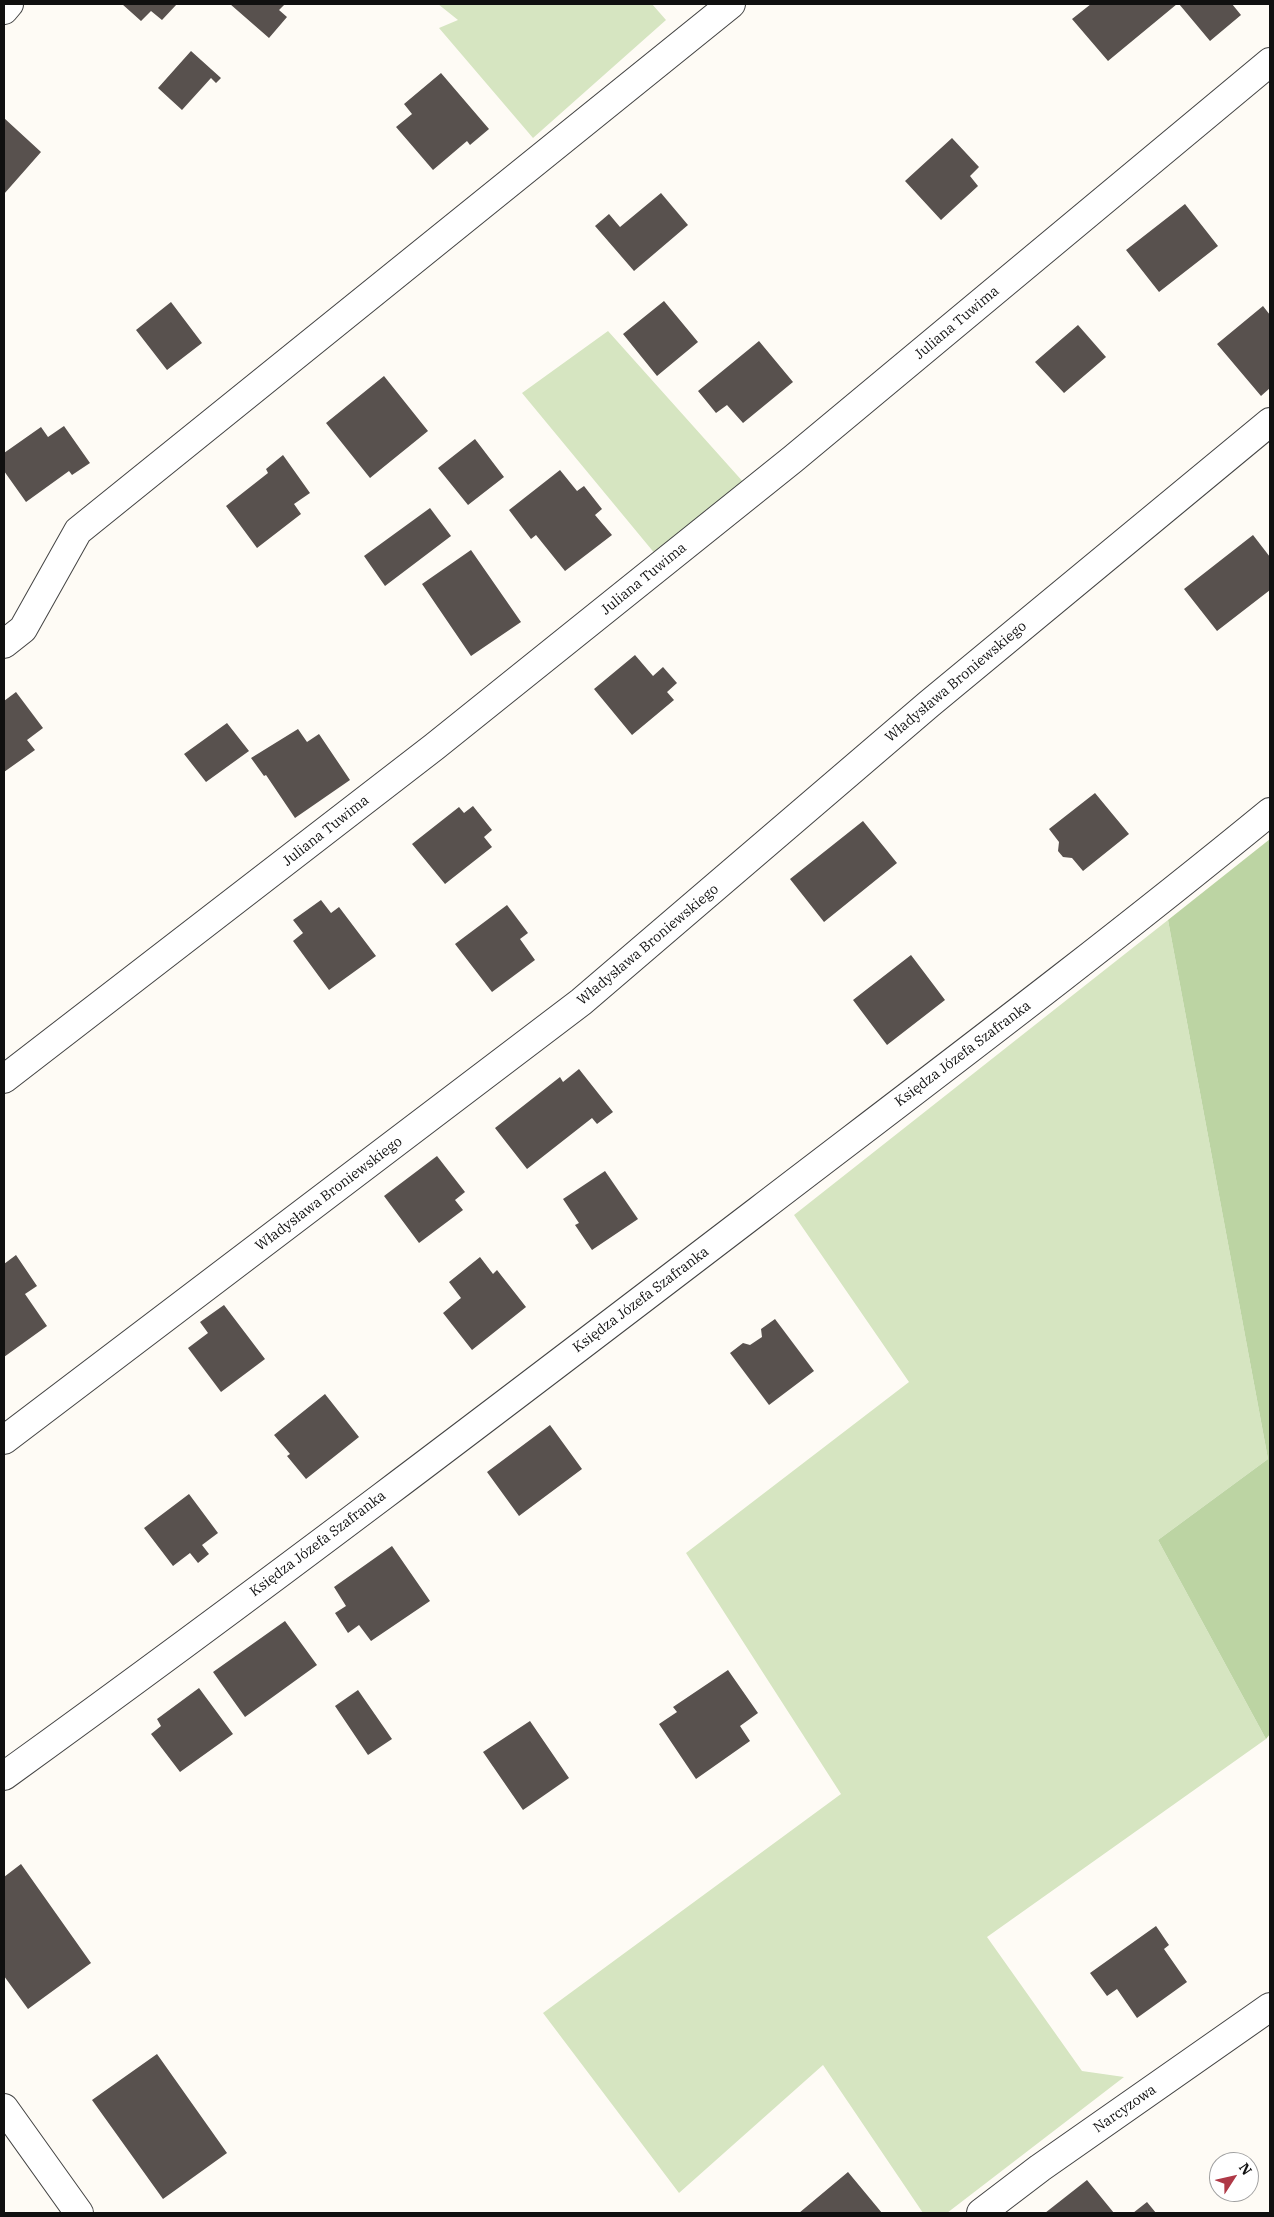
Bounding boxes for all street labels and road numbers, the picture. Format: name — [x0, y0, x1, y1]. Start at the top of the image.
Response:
street label: Juliana Tuwima — [911, 283, 1003, 363]
street label: Juliana Tuwima — [598, 539, 690, 619]
street label: Władysława Broniewskiego — [882, 618, 1030, 746]
street label: Juliana Tuwima — [280, 792, 372, 870]
street label: Władysława Broniewskiego — [574, 881, 722, 1009]
street label: Księdza Józefa Szafranka — [892, 997, 1034, 1111]
street label: Władysława Broniewskiego — [252, 1133, 406, 1255]
street label: Księdza Józefa Szafranka — [570, 1243, 712, 1357]
street label: Księdza Józefa Szafranka — [247, 1487, 389, 1601]
street label: Narcyzowa — [1090, 2081, 1160, 2137]

